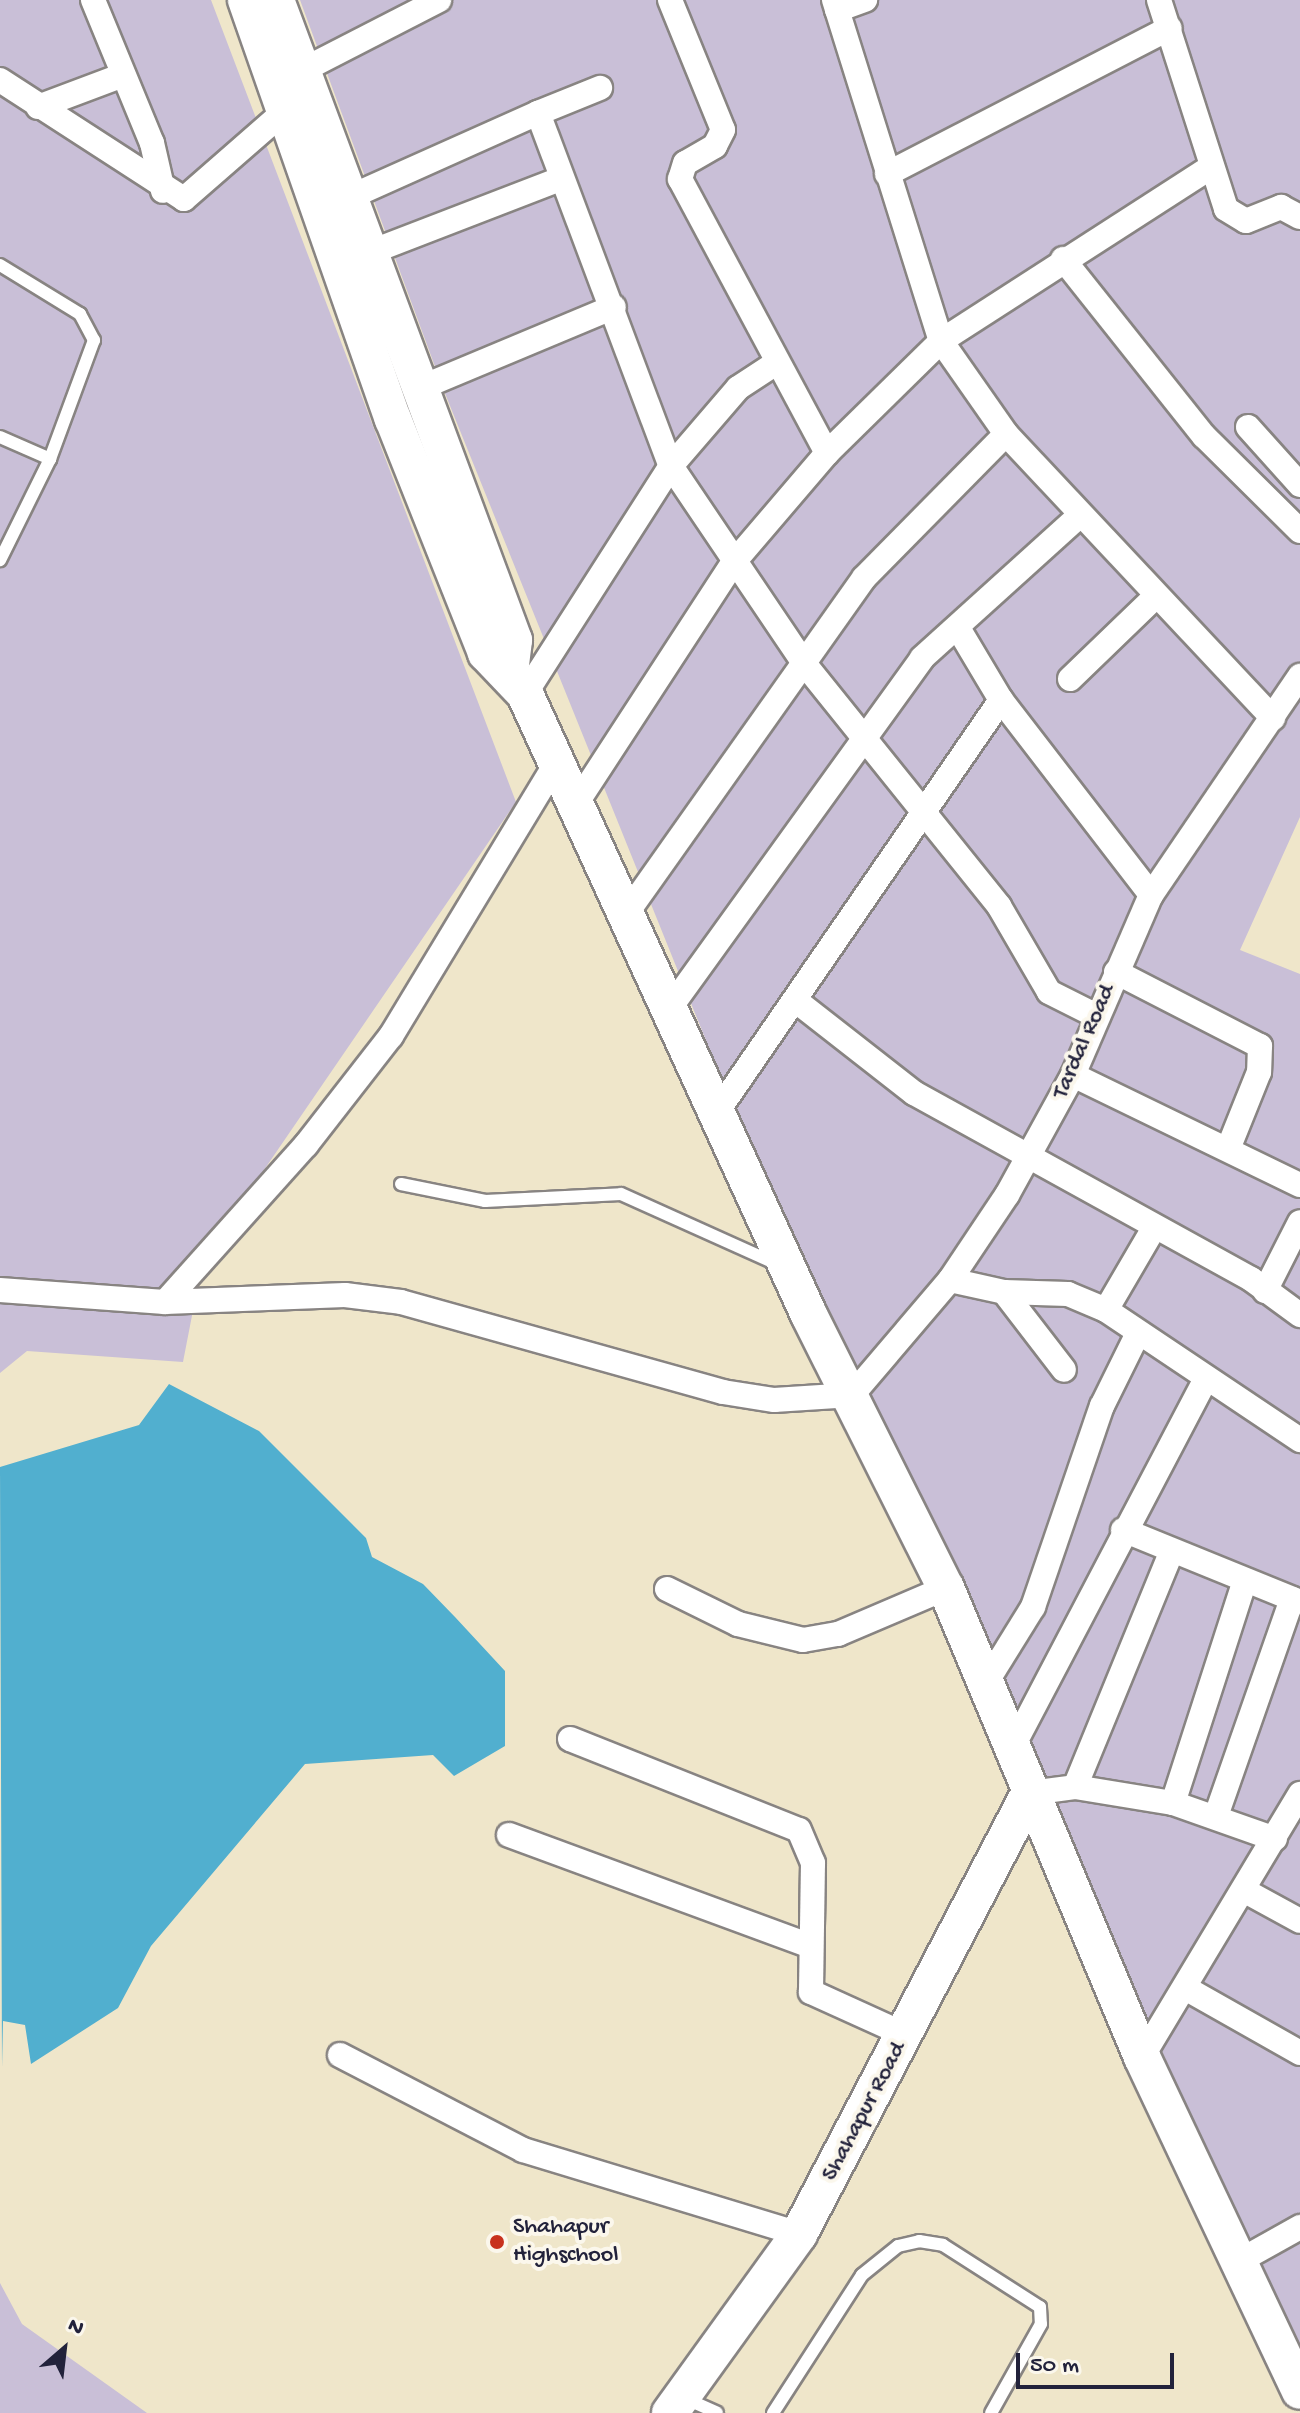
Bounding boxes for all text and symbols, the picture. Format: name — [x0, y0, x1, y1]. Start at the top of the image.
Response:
street label: Tardal Road — [1047, 980, 1123, 1104]
street label: Shahapur Road — [816, 2038, 914, 2186]
place label: Shahapur Highschool — [513, 2214, 619, 2270]
marker: Shahapur Highschool — [488, 2233, 506, 2251]
north arrow — [24, 2309, 104, 2389]
text: N — [63, 2313, 88, 2343]
scale bar — [1020, 2337, 1178, 2387]
text: 50 m — [1030, 2352, 1079, 2381]

